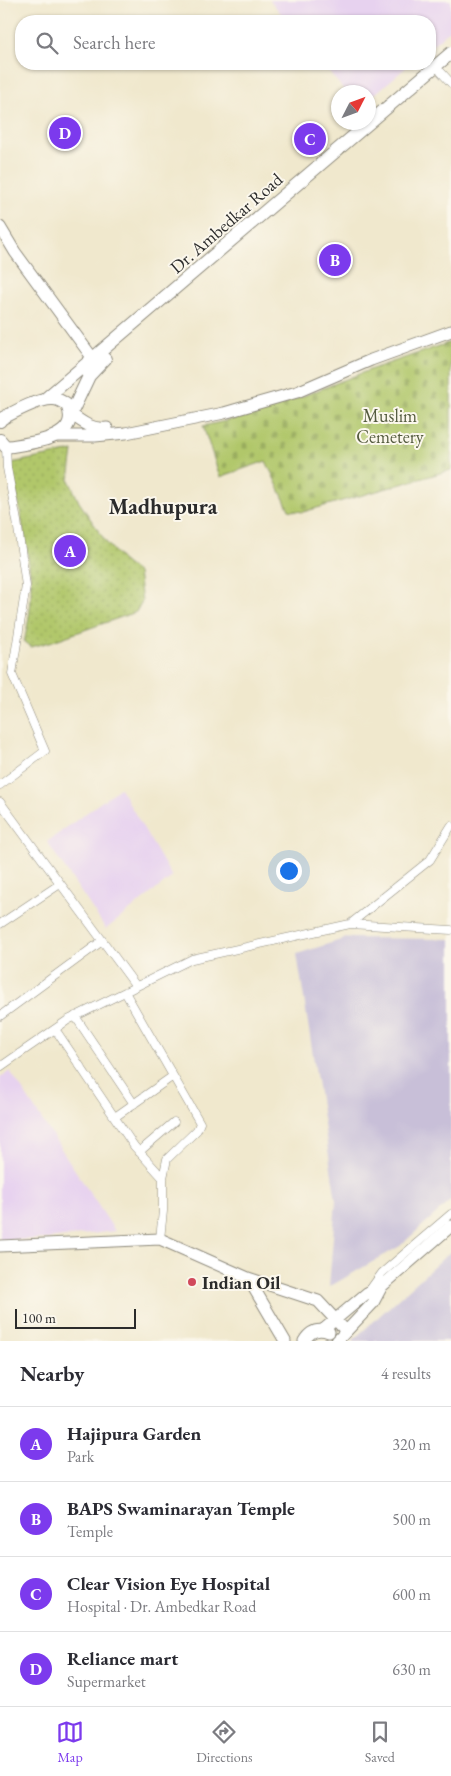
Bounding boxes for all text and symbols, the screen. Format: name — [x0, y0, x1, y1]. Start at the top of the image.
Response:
search box — [15, 15, 436, 70]
icon: search — [33, 29, 61, 57]
text: Search here — [73, 30, 155, 55]
north arrow — [331, 85, 376, 130]
pin: D — [49, 114, 81, 152]
pin: C — [294, 120, 326, 158]
street label: Dr. Ambedkar Road — [165, 167, 288, 278]
pin: B — [319, 241, 351, 279]
park label: Muslim Cemetery — [356, 404, 424, 448]
district label: Madhupura — [109, 492, 218, 521]
pin: A — [54, 532, 86, 570]
your location — [276, 858, 302, 884]
place label: Indian Oil — [202, 1271, 280, 1294]
marker: Indian Oil — [186, 1276, 198, 1288]
scale bar — [15, 1306, 136, 1329]
text: 100 m — [22, 1309, 56, 1327]
text: Nearby — [20, 1360, 84, 1387]
text: 4 results — [381, 1363, 431, 1384]
text: Hajipura Garden — [67, 1421, 201, 1446]
text: A — [30, 1434, 42, 1455]
text: 320 m — [392, 1434, 431, 1455]
text: Park — [67, 1446, 94, 1467]
text: BAPS Swaminarayan Temple — [67, 1496, 295, 1521]
text: B — [31, 1509, 41, 1530]
text: 500 m — [392, 1509, 431, 1530]
text: Temple — [67, 1521, 113, 1542]
text: Clear Vision Eye Hospital — [67, 1571, 270, 1596]
text: C — [30, 1584, 42, 1605]
text: 600 m — [392, 1584, 431, 1605]
text: Hospital · Dr. Ambedkar Road — [67, 1596, 256, 1617]
text: Reliance mart — [67, 1646, 178, 1671]
text: D — [30, 1659, 42, 1680]
text: 630 m — [392, 1659, 431, 1680]
text: Supermarket — [67, 1671, 146, 1692]
tab: Map — [56, 1718, 84, 1766]
tab: Directions — [196, 1718, 253, 1766]
tab: Saved — [365, 1718, 395, 1766]

